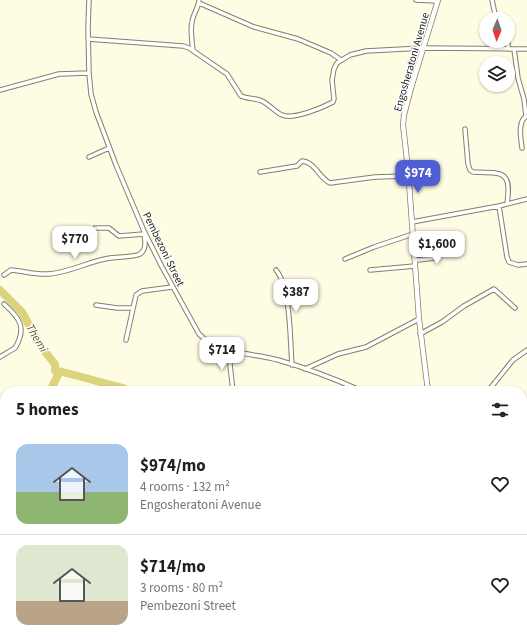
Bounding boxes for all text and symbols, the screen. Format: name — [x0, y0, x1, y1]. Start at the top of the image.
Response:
street label: Engosheratoni Avenue — [390, 10, 433, 113]
north arrow — [479, 12, 515, 48]
map controls — [479, 12, 515, 92]
button: layers — [479, 56, 515, 92]
pin: $974 — [394, 160, 442, 194]
text: $974 — [404, 164, 432, 182]
street label: Pembezoni Street — [139, 209, 188, 289]
pin: $770 — [51, 226, 99, 260]
text: $770 — [61, 230, 89, 248]
pin: $1,600 — [404, 231, 470, 265]
text: $1,600 — [418, 235, 456, 253]
pin: $387 — [272, 279, 320, 313]
text: $387 — [282, 283, 310, 301]
water label: Themi — [21, 321, 52, 356]
pin: $714 — [198, 337, 246, 371]
text: $714 — [208, 341, 236, 359]
text: 5 homes — [16, 398, 78, 422]
icon: filters — [489, 399, 511, 421]
text: $974/mo — [140, 454, 206, 478]
icon: home — [48, 460, 96, 508]
icon: heart — [489, 473, 511, 495]
text: 4 rooms · 132 m² — [140, 478, 230, 496]
text: Engosheratoni Avenue — [140, 496, 261, 514]
text: $714/mo — [140, 555, 206, 579]
icon: home — [48, 561, 96, 609]
icon: heart — [489, 574, 511, 596]
text: 3 rooms · 80 m² — [140, 579, 223, 597]
text: Pembezoni Street — [140, 597, 236, 615]

